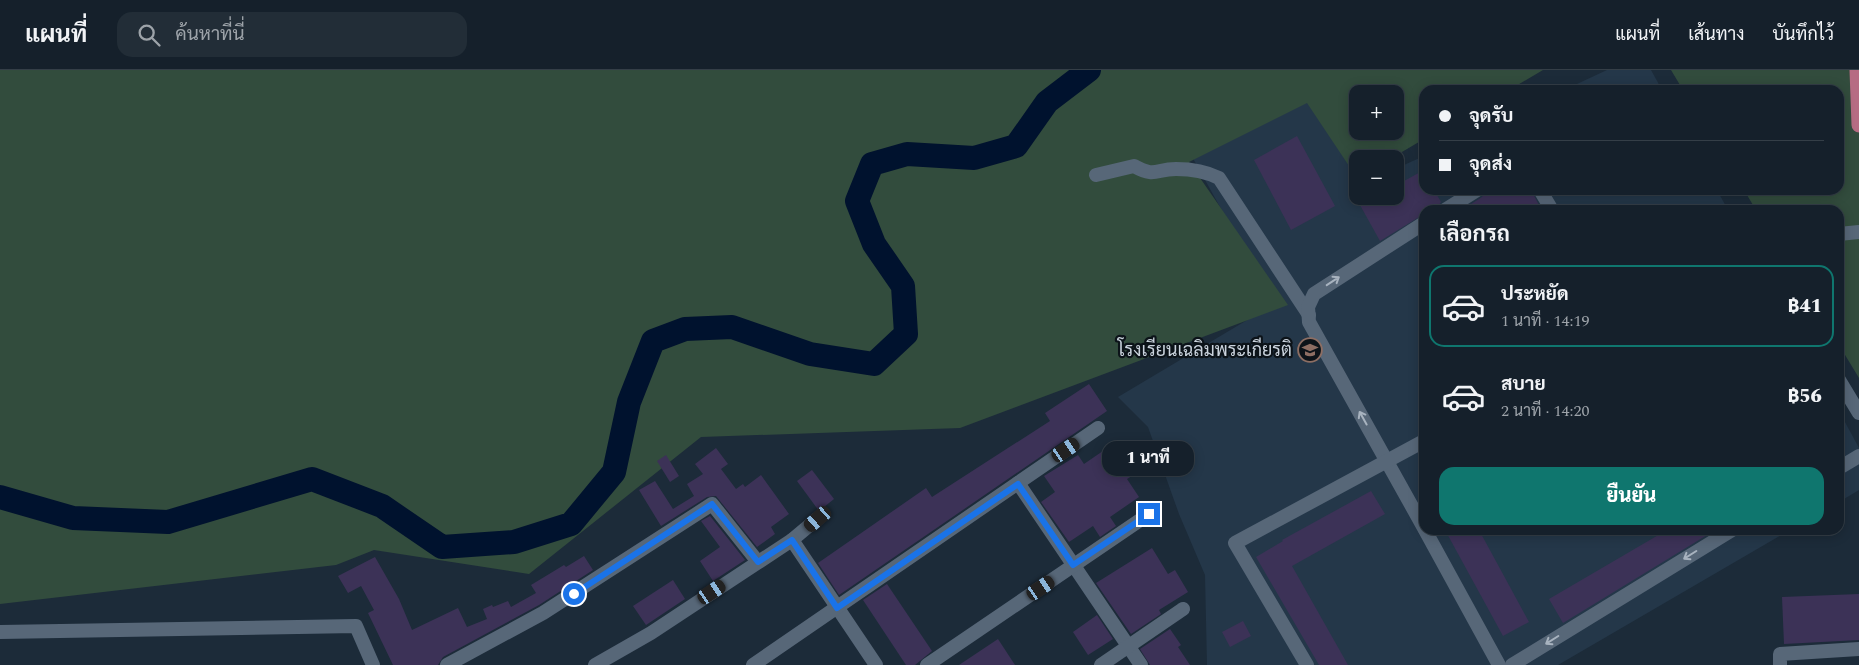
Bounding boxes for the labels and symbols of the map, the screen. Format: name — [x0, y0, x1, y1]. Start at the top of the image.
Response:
one-way arrow — [1326, 276, 1340, 286]
place label: โรงเรียนเฉลิมพระเกียรติ — [1117, 337, 1292, 364]
school or university icon: โรงเรียนเฉลิมพระเกียรติ — [1297, 337, 1323, 363]
one-way arrow — [1358, 411, 1367, 426]
car — [1049, 435, 1082, 465]
callout: 1 นาที — [1103, 442, 1195, 476]
car — [801, 503, 834, 535]
route end — [1138, 503, 1160, 525]
one-way arrow — [1684, 551, 1698, 561]
car — [1024, 573, 1057, 603]
car — [695, 577, 728, 607]
route start — [563, 583, 585, 605]
one-way arrow — [1545, 636, 1559, 646]

